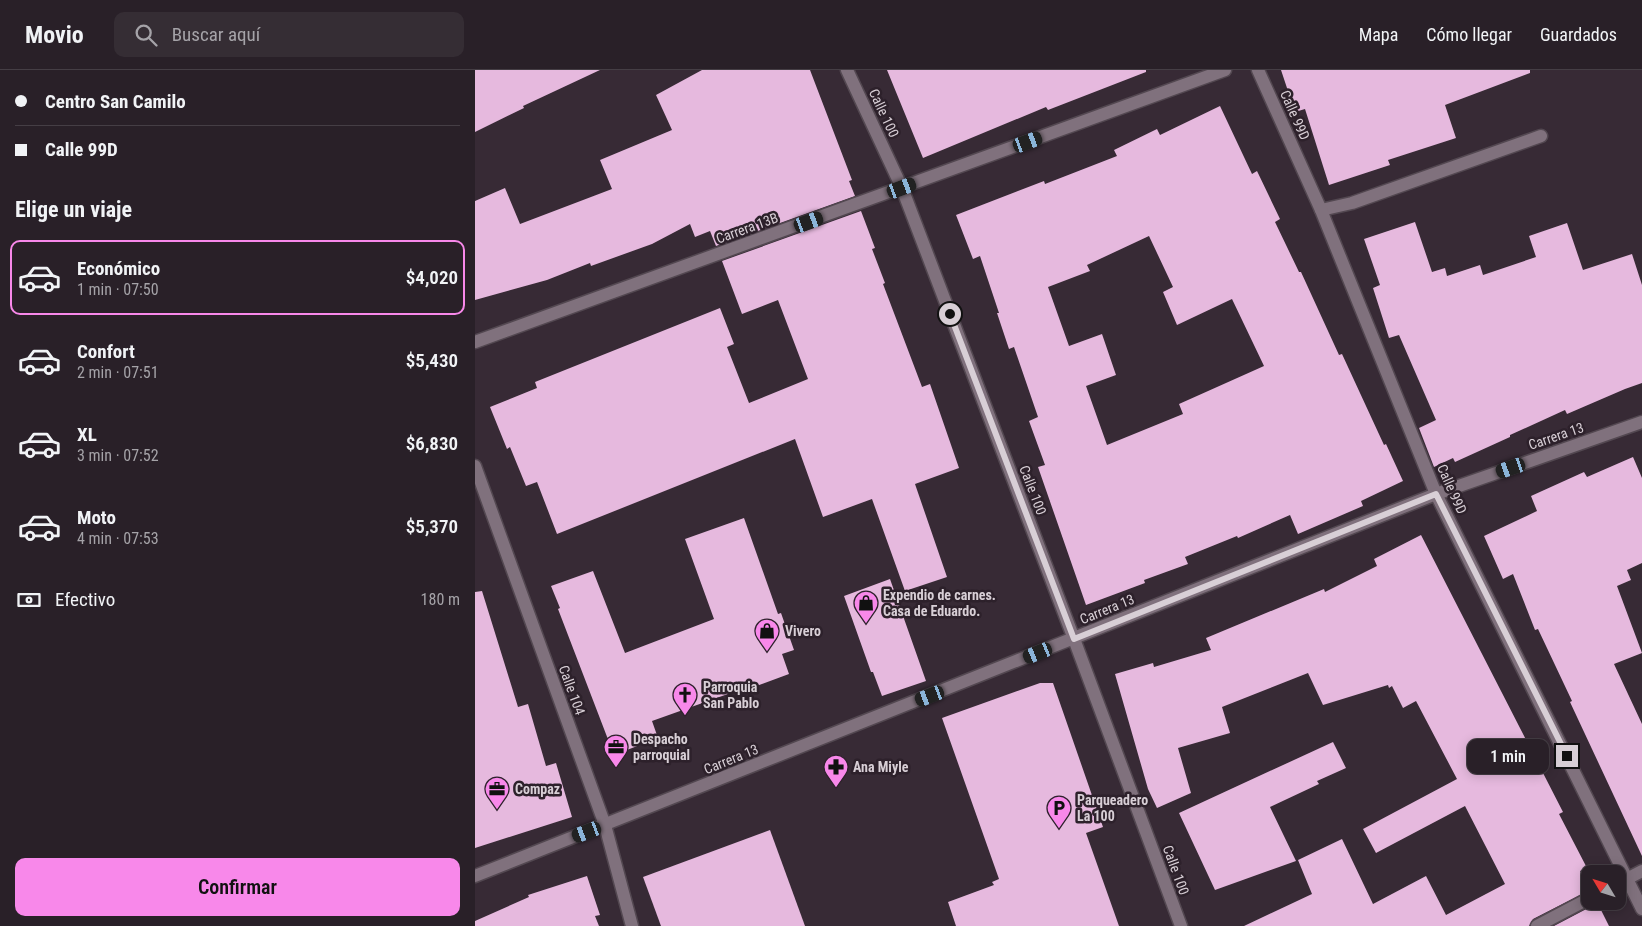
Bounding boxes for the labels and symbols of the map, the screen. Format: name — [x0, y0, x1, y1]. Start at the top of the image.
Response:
street label: Calle 100 — [866, 86, 902, 140]
street label: Calle 99D — [1277, 88, 1313, 142]
car — [1011, 130, 1044, 154]
car — [885, 176, 918, 200]
street label: Carrera 13B — [714, 209, 780, 247]
car — [792, 210, 825, 234]
route start — [939, 303, 961, 325]
street label: Carrera 13 — [1526, 419, 1586, 453]
car — [1494, 456, 1527, 480]
street label: Calle 99D — [1434, 462, 1470, 516]
street label: Calle 100 — [1016, 463, 1050, 517]
place label: Expendio de carnes. Casa de Eduardo. — [883, 587, 996, 619]
shop icon: Expendio de carnes. Casa de Eduardo. — [853, 590, 879, 624]
street label: Carrera 13 — [1077, 591, 1137, 627]
shop icon: Vivero — [754, 618, 780, 652]
place label: Vivero — [785, 623, 821, 639]
car — [1021, 640, 1054, 666]
street label: Calle 104 — [556, 663, 588, 717]
place label: Parroquia San Pablo — [703, 679, 759, 711]
church icon: Parroquia San Pablo — [672, 682, 698, 716]
car — [913, 684, 946, 708]
place label: Despacho parroquial — [633, 731, 690, 763]
office icon: Despacho parroquial — [603, 734, 629, 768]
callout: 1 min — [1467, 738, 1549, 774]
street label: Carrera 13 — [701, 741, 761, 777]
route end — [1556, 745, 1578, 767]
pharmacy icon: Ana Miyle — [823, 754, 849, 788]
place label: Ana Miyle — [853, 759, 909, 775]
office icon: Compaz — [484, 776, 510, 810]
place label: Compaz — [515, 781, 560, 797]
place label: Parqueadero La 100 — [1077, 792, 1148, 824]
parking icon: Parqueadero La 100 — [1046, 795, 1072, 829]
car — [570, 820, 603, 844]
street label: Calle 100 — [1160, 843, 1192, 897]
north arrow — [1581, 865, 1626, 910]

